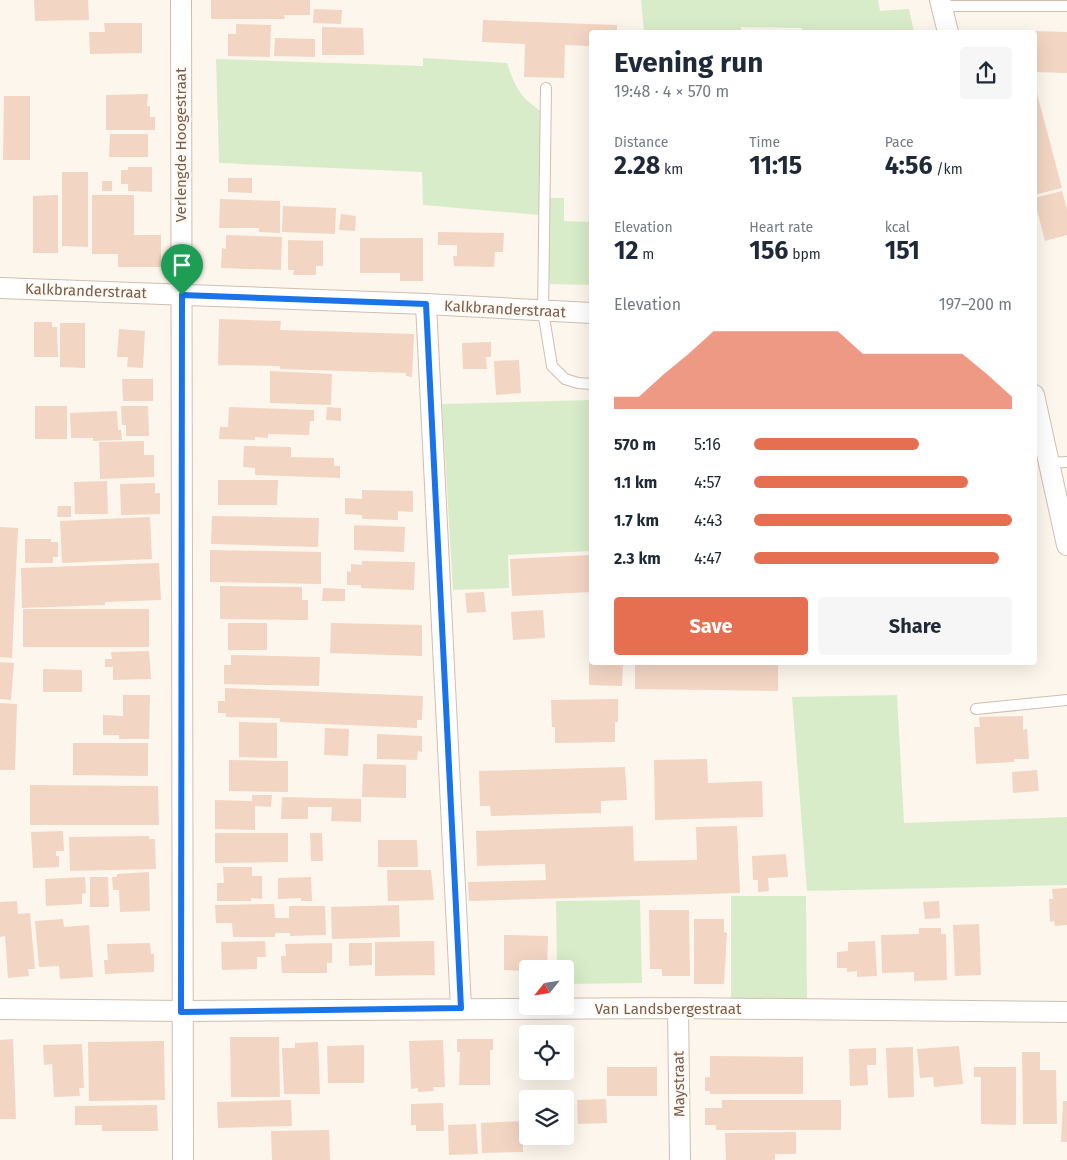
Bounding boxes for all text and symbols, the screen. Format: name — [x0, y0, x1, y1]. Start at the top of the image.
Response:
text: Evening run — [614, 46, 763, 79]
button: share — [960, 47, 1012, 99]
street label: Verlengde Hoogestraat — [172, 67, 190, 222]
text: 19:48 · 4 × 570 m — [614, 82, 729, 101]
text: Distance — [614, 134, 668, 151]
text: Time — [749, 134, 780, 151]
text: Pace — [885, 134, 914, 151]
text: 2.28 — [614, 151, 660, 181]
text: 11:15 — [749, 151, 802, 181]
text: 4:56 — [885, 151, 932, 181]
text: km — [660, 161, 683, 178]
text: /km — [932, 161, 963, 178]
text: Elevation — [614, 219, 673, 236]
text: Heart rate — [749, 219, 813, 236]
text: kcal — [885, 219, 910, 236]
text: 12 — [614, 236, 639, 266]
text: 156 — [749, 236, 788, 266]
text: 151 — [885, 236, 920, 266]
pin — [161, 244, 203, 295]
text: m — [639, 246, 654, 263]
text: bpm — [788, 246, 821, 263]
icon: arrive — [168, 251, 196, 279]
street label: Kalkbranderstraat — [25, 280, 148, 302]
text: Elevation — [614, 295, 681, 314]
text: 197–200 m — [939, 295, 1012, 314]
street label: Kalkbranderstraat — [444, 297, 567, 321]
text: 570 m — [614, 435, 656, 454]
text: 5:16 — [694, 435, 721, 454]
text: 1.1 km — [614, 473, 657, 492]
text: 4:57 — [694, 473, 721, 492]
text: 1.7 km — [614, 511, 659, 530]
text: 4:43 — [694, 511, 723, 530]
text: 2.3 km — [614, 549, 661, 568]
text: 4:47 — [694, 549, 722, 568]
button: Save — [614, 597, 808, 655]
button: Share — [818, 597, 1012, 655]
north arrow — [519, 960, 574, 1015]
map controls — [519, 960, 574, 1145]
street label: Van Landsbergestraat — [595, 1000, 742, 1018]
button: locate — [519, 1025, 574, 1080]
street label: Maystraat — [669, 1050, 689, 1117]
button: layers — [519, 1090, 574, 1145]

